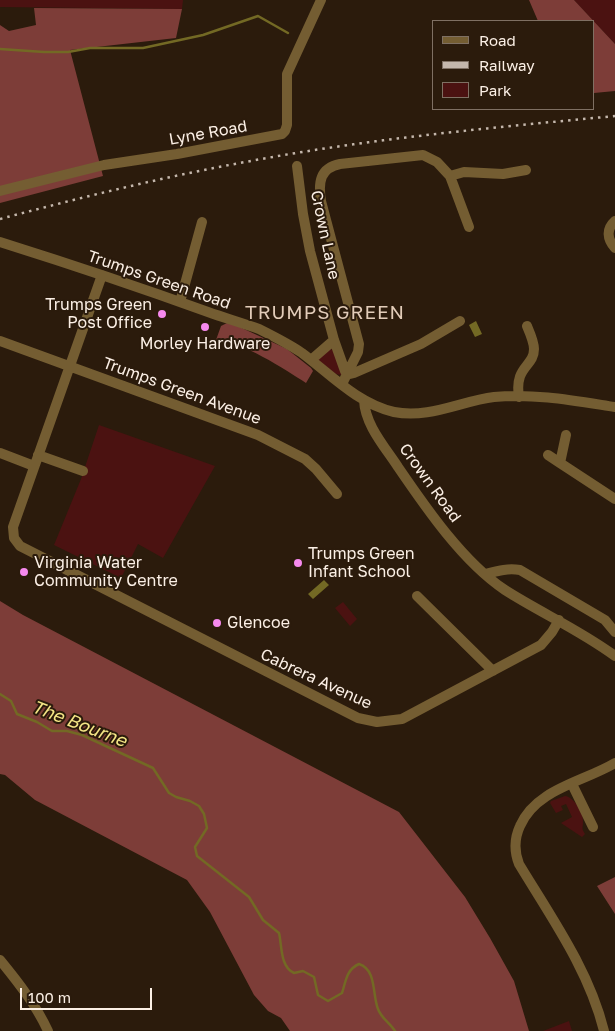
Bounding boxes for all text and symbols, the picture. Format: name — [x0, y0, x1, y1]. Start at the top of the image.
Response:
legend — [432, 20, 595, 110]
text: Road — [479, 31, 516, 49]
text: Railway — [479, 56, 535, 74]
text: Park — [479, 81, 511, 99]
street label: Lyne Road — [167, 117, 249, 149]
street label: Crown Lane — [306, 189, 344, 281]
street label: Trumps Green Road — [85, 247, 233, 313]
place label: Trumps Green Post Office — [45, 295, 152, 333]
district label: TRUMPS GREEN — [243, 302, 407, 324]
marker: Trumps Green Post Office — [156, 308, 168, 320]
marker: Morley Hardware — [199, 321, 211, 333]
place label: Morley Hardware — [140, 334, 270, 354]
street label: Trumps Green Avenue — [100, 353, 264, 429]
street label: Crown Road — [395, 440, 465, 526]
place label: Trumps Green Infant School — [308, 544, 415, 582]
place label: Virginia Water Community Centre — [34, 553, 178, 591]
marker: Trumps Green Infant School — [292, 557, 304, 569]
marker: Virginia Water Community Centre — [18, 566, 30, 578]
place label: Glencoe — [227, 613, 290, 633]
marker: Glencoe — [211, 617, 223, 629]
street label: Cabrera Avenue — [257, 645, 375, 713]
water label: The Bourne — [29, 696, 129, 752]
scale bar — [22, 978, 155, 1010]
text: 100 m — [28, 988, 71, 1006]

